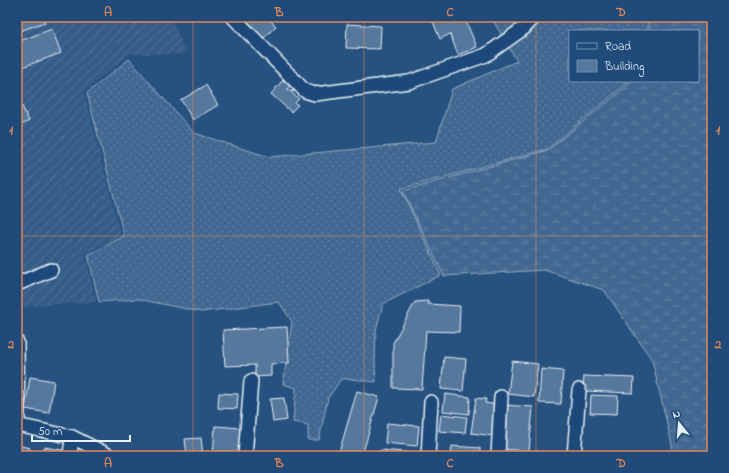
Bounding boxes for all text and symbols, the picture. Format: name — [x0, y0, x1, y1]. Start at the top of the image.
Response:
text: A — [104, 3, 112, 22]
text: B — [274, 3, 284, 22]
text: C — [446, 3, 454, 22]
text: D — [615, 3, 626, 22]
legend — [569, 30, 699, 82]
text: Road — [605, 38, 631, 56]
text: Building — [604, 58, 644, 77]
text: 1 — [9, 121, 14, 140]
text: 1 — [716, 121, 721, 140]
text: 2 — [7, 335, 15, 354]
text: 2 — [714, 335, 722, 354]
north arrow — [659, 403, 699, 443]
text: N — [670, 406, 682, 423]
scale bar — [32, 417, 130, 443]
text: 50 m — [38, 423, 62, 441]
text: A — [104, 454, 112, 473]
text: B — [274, 454, 284, 473]
text: C — [446, 454, 454, 473]
text: D — [615, 454, 626, 473]

